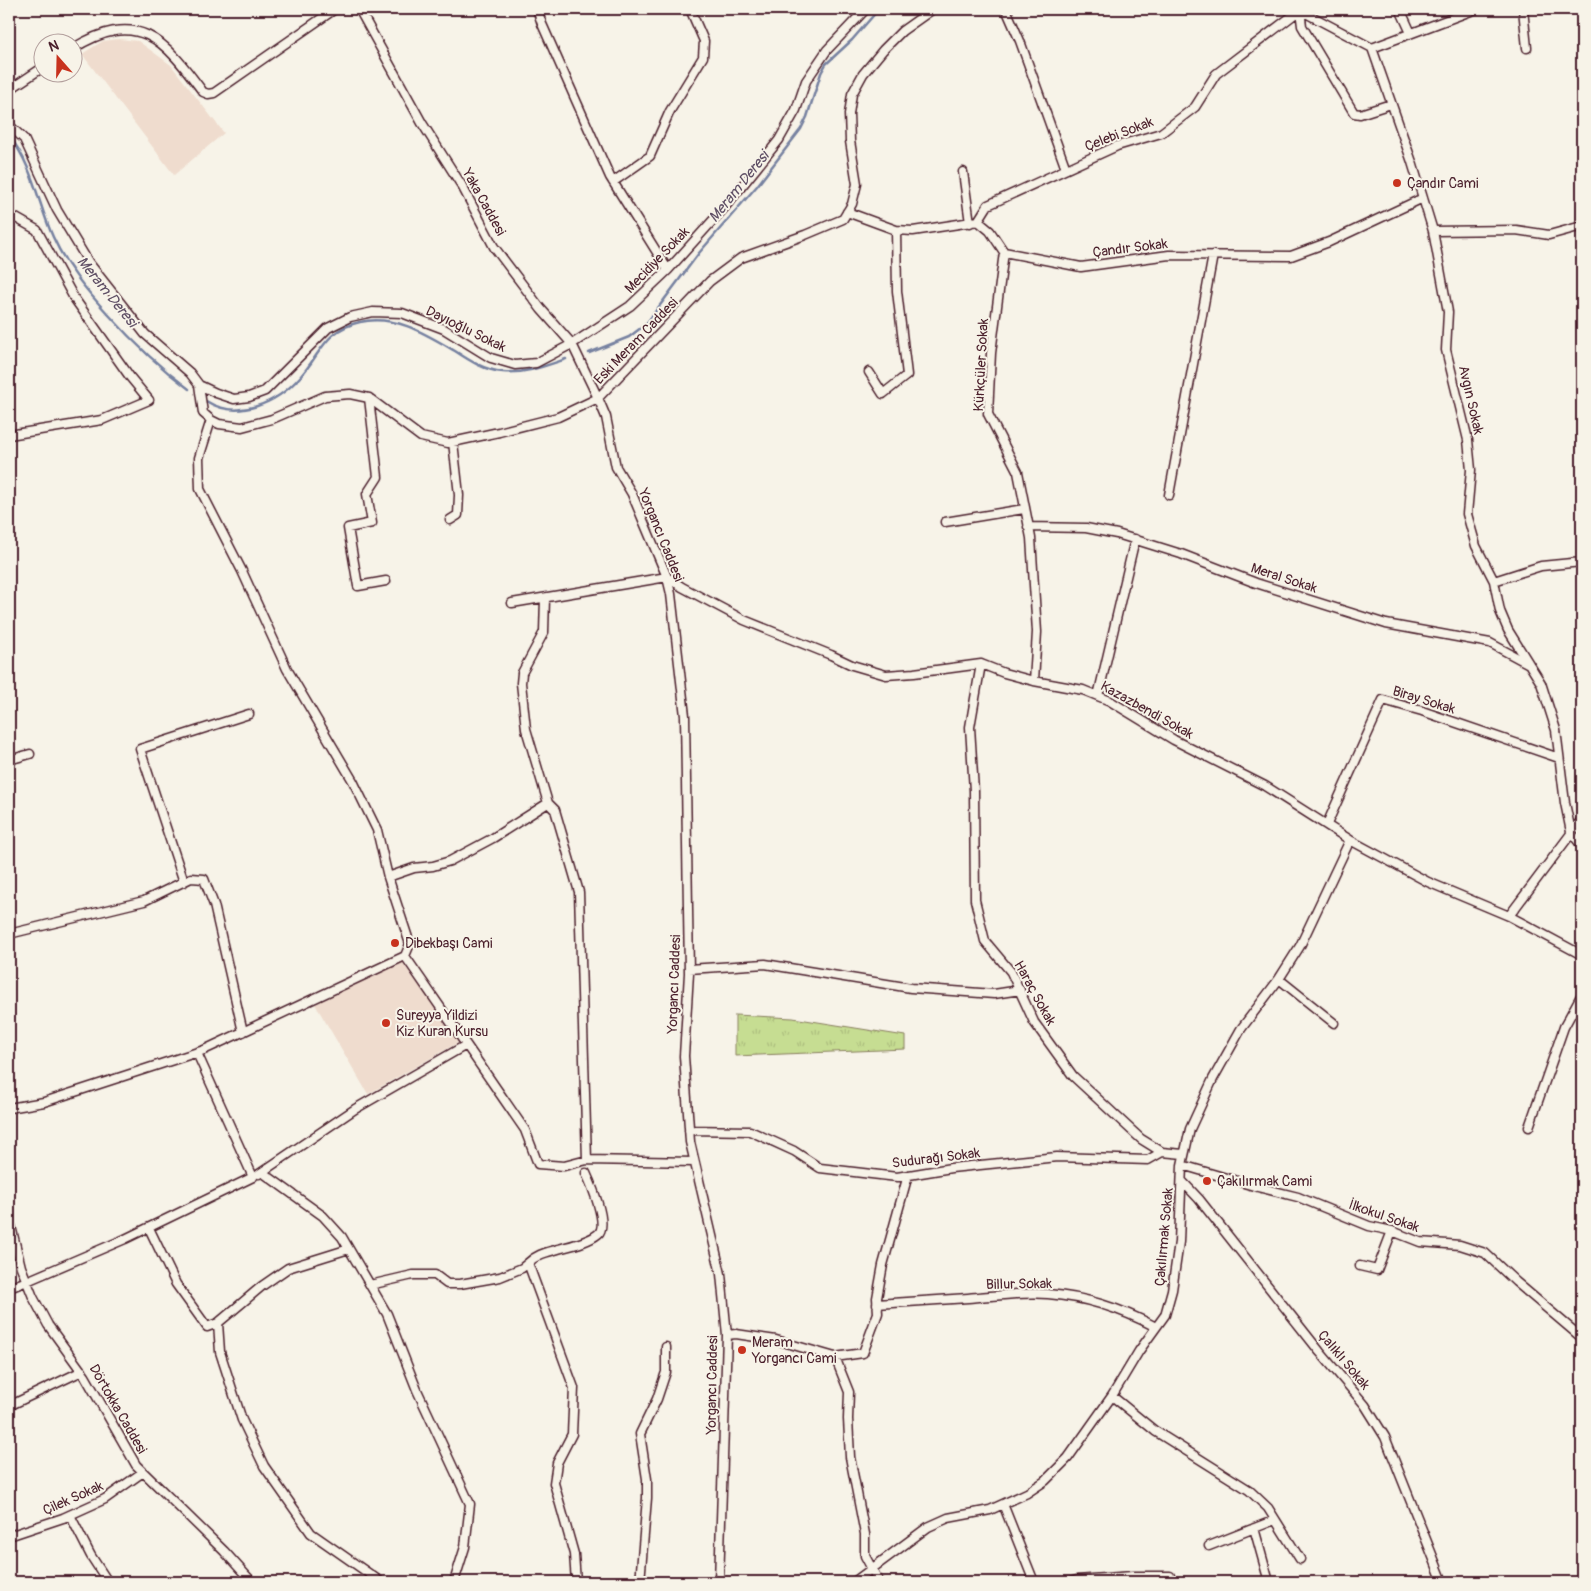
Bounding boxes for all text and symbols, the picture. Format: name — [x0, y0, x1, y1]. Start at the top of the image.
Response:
north arrow — [32, 32, 82, 82]
text: N — [46, 37, 61, 56]
street label: Çelebi Sokak — [1082, 113, 1156, 155]
water label: Meram Deresi — [705, 146, 775, 226]
street label: Yaka Caddesi — [458, 165, 510, 239]
place label: Çandır Cami — [1407, 175, 1479, 192]
marker: Çandır Cami — [1391, 177, 1403, 189]
street label: Mecidiye Sokak — [621, 223, 693, 297]
street label: Çandır Sokak — [1092, 235, 1169, 261]
water label: Meram Deresi — [73, 253, 143, 333]
street label: Eski Meram Caddesi — [590, 294, 682, 388]
street label: Dayıoğlu Sokak — [423, 302, 509, 356]
street label: Kürkçüler Sokak — [970, 318, 992, 412]
street label: Avgın Sokak — [1455, 364, 1487, 436]
street label: Yorgancı Caddesi — [634, 485, 688, 585]
street label: Meral Sokak — [1249, 559, 1319, 597]
street label: Kazazbendi Sokak — [1098, 677, 1197, 743]
street label: Biray Sokak — [1391, 682, 1458, 718]
street label: Yorgancı Caddesi — [664, 934, 684, 1035]
place label: Dibekbaşı Cami — [405, 935, 493, 952]
marker: Dibekbaşı Cami — [389, 937, 401, 949]
street label: Haraç Sokak — [1010, 958, 1060, 1028]
place label: Sureyya Yildizi Kiz Kuran Kursu — [396, 1007, 488, 1040]
marker: Sureyya Yildizi Kiz Kuran Kursu — [380, 1017, 392, 1029]
street label: Sudurağı Sokak — [891, 1144, 981, 1172]
place label: Çakılırmak Cami — [1217, 1173, 1312, 1190]
marker: Çakılırmak Cami — [1201, 1175, 1213, 1187]
street label: Çakılırmak Sokak — [1151, 1187, 1177, 1287]
street label: İlkokul Sokak — [1346, 1196, 1422, 1236]
street label: Billur Sokak — [986, 1275, 1052, 1293]
street label: Çalıklı Sokak — [1314, 1327, 1374, 1393]
place label: Meram Yorgancı Cami — [751, 1334, 837, 1367]
street label: Yorgancı Caddesi — [703, 1335, 721, 1436]
marker: Meram Yorgancı Cami — [736, 1344, 748, 1356]
street label: Dörtokka Caddesi — [86, 1361, 151, 1457]
street label: Çilek Sokak — [40, 1477, 106, 1519]

